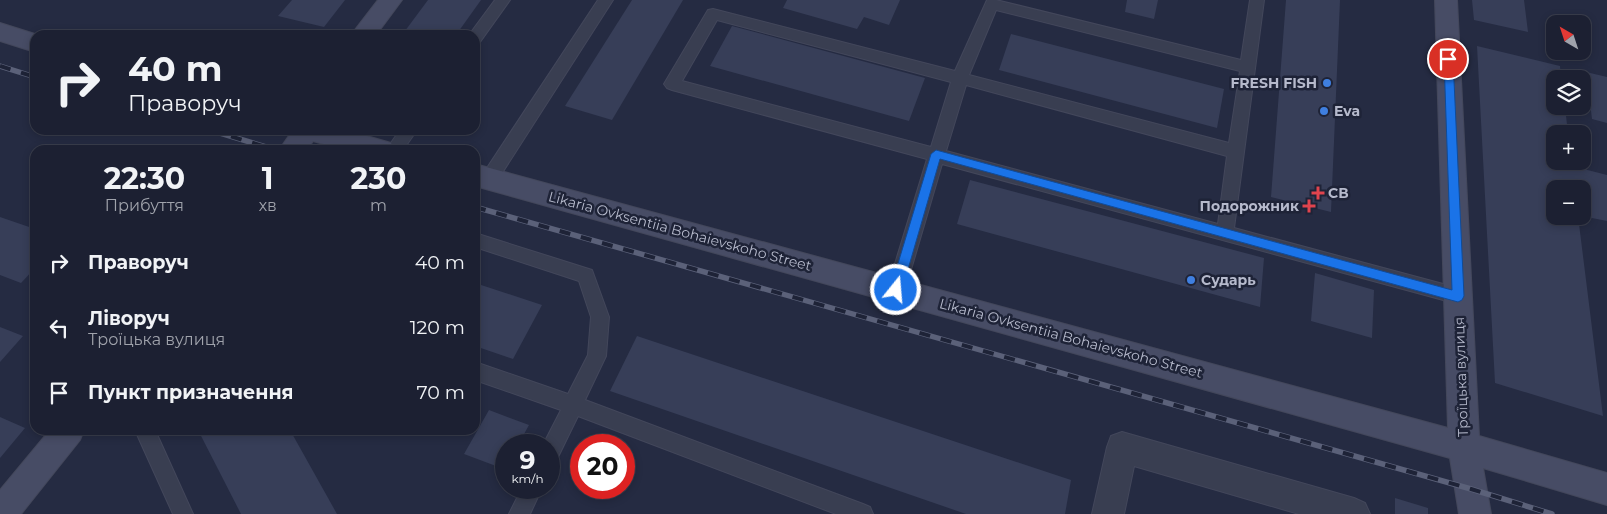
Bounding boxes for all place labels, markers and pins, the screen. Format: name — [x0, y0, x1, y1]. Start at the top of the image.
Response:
pin — [1427, 38, 1469, 80]
place label: FRESH FISH — [1230, 74, 1317, 92]
marker: FRESH FISH — [1321, 77, 1333, 89]
place label: Eva — [1334, 102, 1360, 120]
marker: Eva — [1318, 105, 1330, 117]
place label: СВ — [1328, 184, 1349, 202]
marker: СВ — [1312, 187, 1324, 199]
place label: Подорожник — [1200, 197, 1299, 215]
marker: Подорожник — [1303, 200, 1315, 212]
place label: Сударь — [1201, 271, 1256, 289]
marker: Сударь — [1185, 274, 1197, 286]

